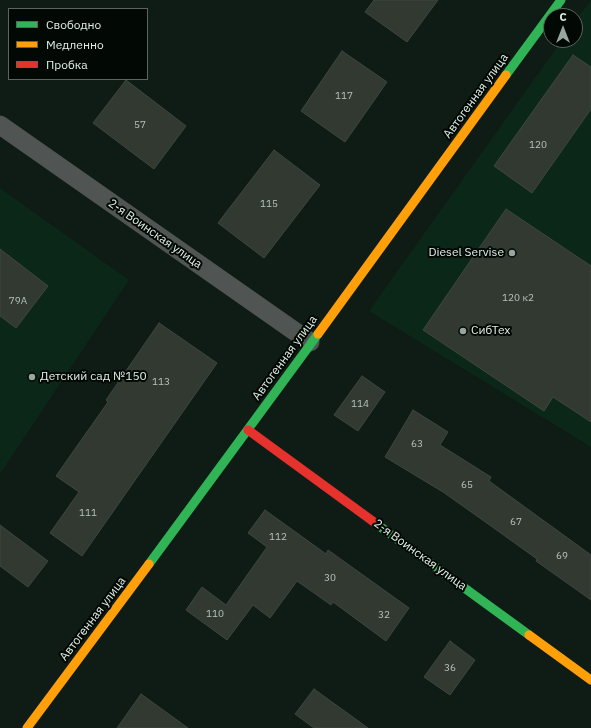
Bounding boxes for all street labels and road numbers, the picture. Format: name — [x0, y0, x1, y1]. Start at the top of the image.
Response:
street label: Автогенная улица — [440, 51, 512, 141]
street label: 2-я Воинская улица — [105, 196, 205, 272]
street label: Автогенная улица — [249, 313, 321, 403]
street label: 2-я Воинская улица — [371, 516, 469, 594]
street label: Автогенная улица — [57, 574, 129, 664]

